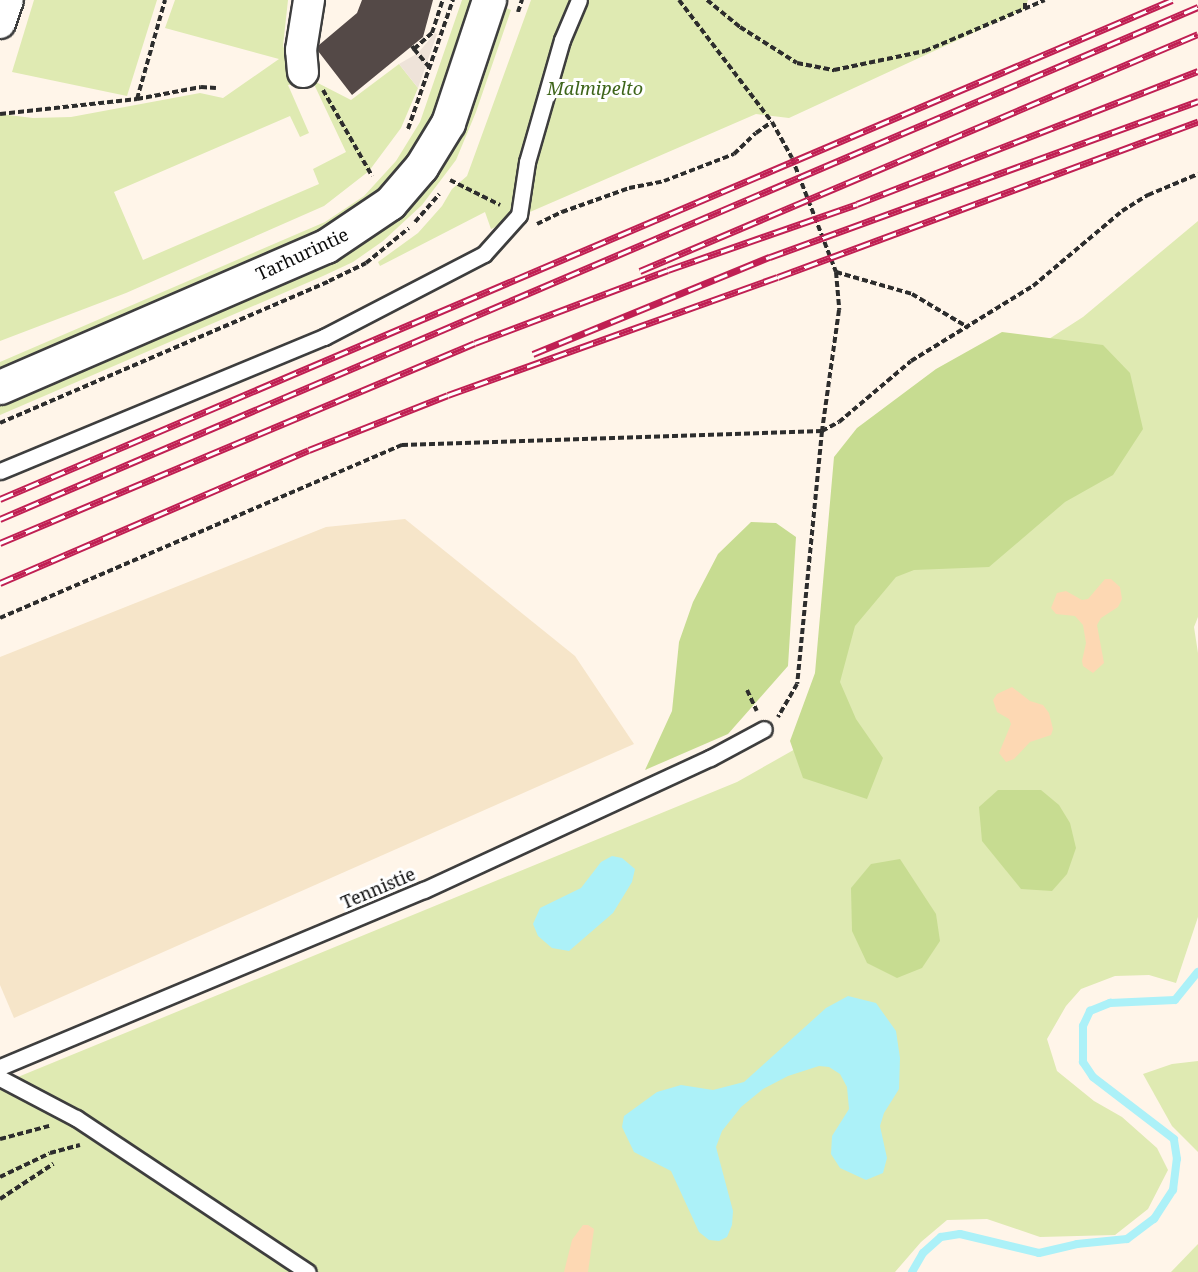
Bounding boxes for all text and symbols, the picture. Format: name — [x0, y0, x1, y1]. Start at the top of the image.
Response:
park label: Malmipelto — [547, 77, 643, 99]
street label: Tarhurintie — [252, 223, 352, 285]
street label: Tennistie — [338, 863, 418, 913]

